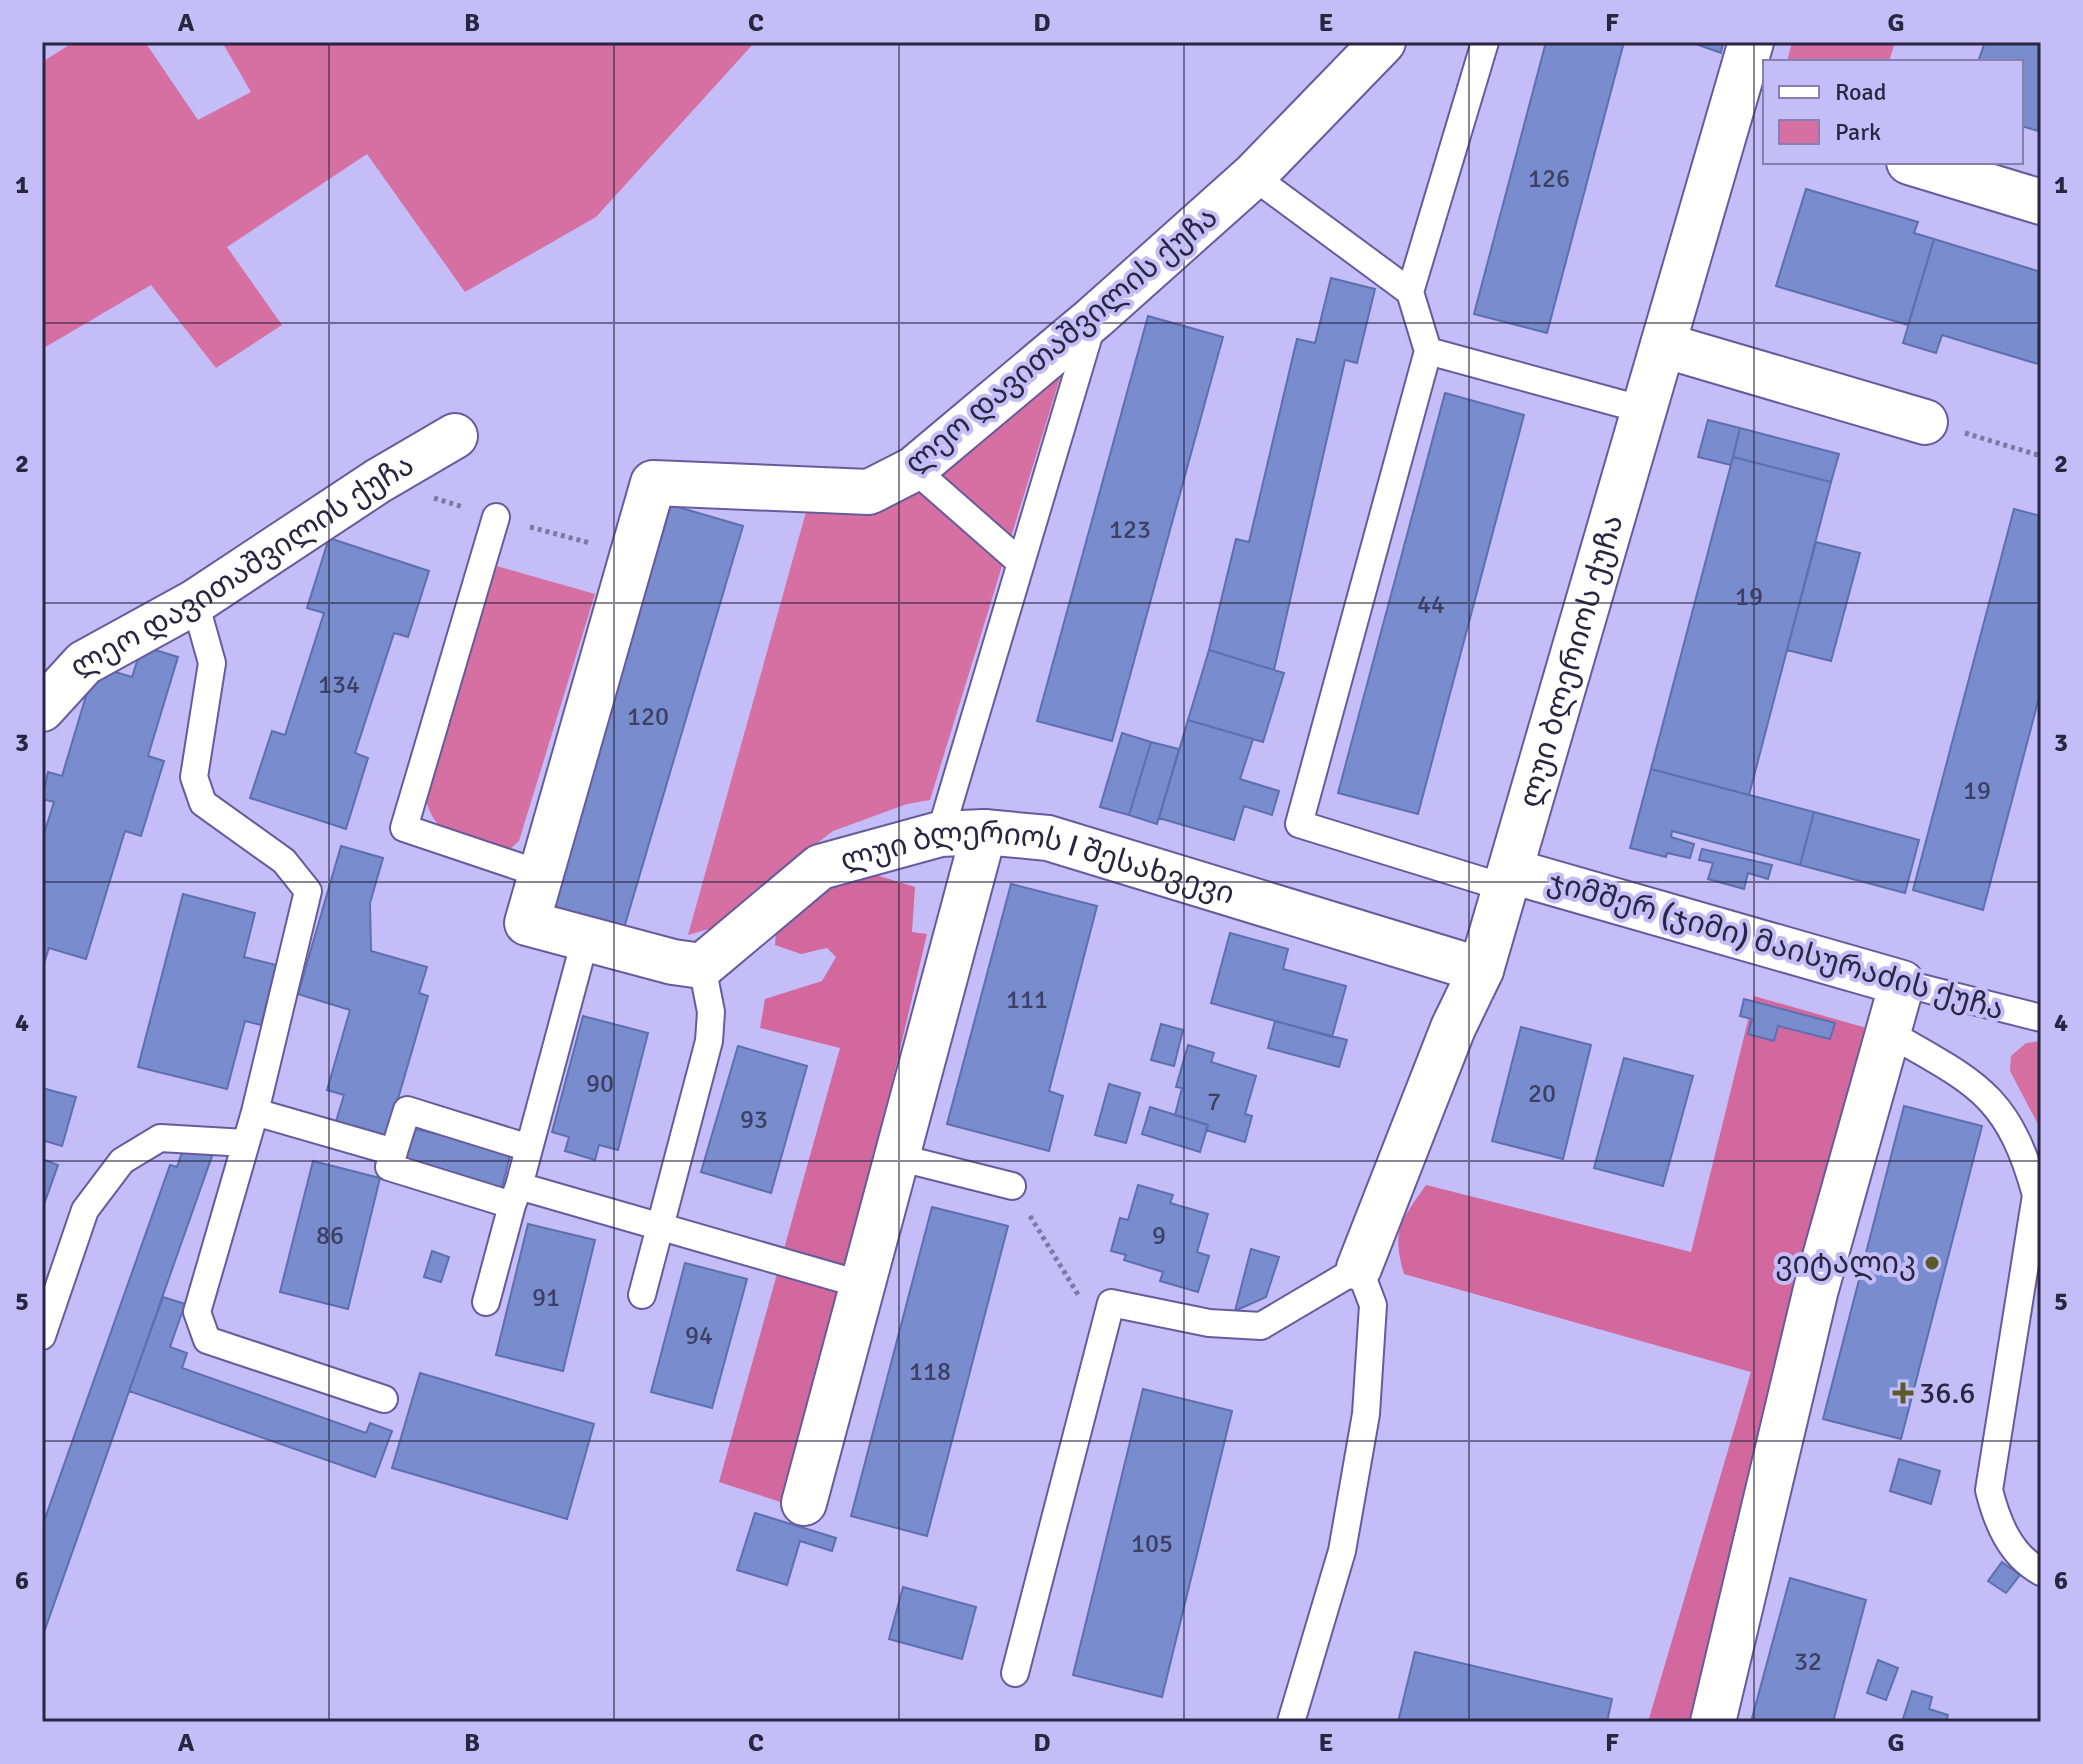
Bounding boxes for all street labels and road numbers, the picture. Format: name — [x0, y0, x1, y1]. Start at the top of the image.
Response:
street label: ლეო დავითაშვილის ქუჩა — [897, 199, 1225, 482]
street label: ლეო დავითაშვილის ქუჩა — [64, 446, 421, 686]
street label: ლუი ბლერიოს ქუჩა — [1511, 511, 1631, 812]
street label: ლუი ბლერიოს I შესახვევი — [836, 814, 1239, 913]
street label: ჯიმშერ (ჯიმი) მაისურაძის ქუჩა — [1544, 863, 2008, 1028]

